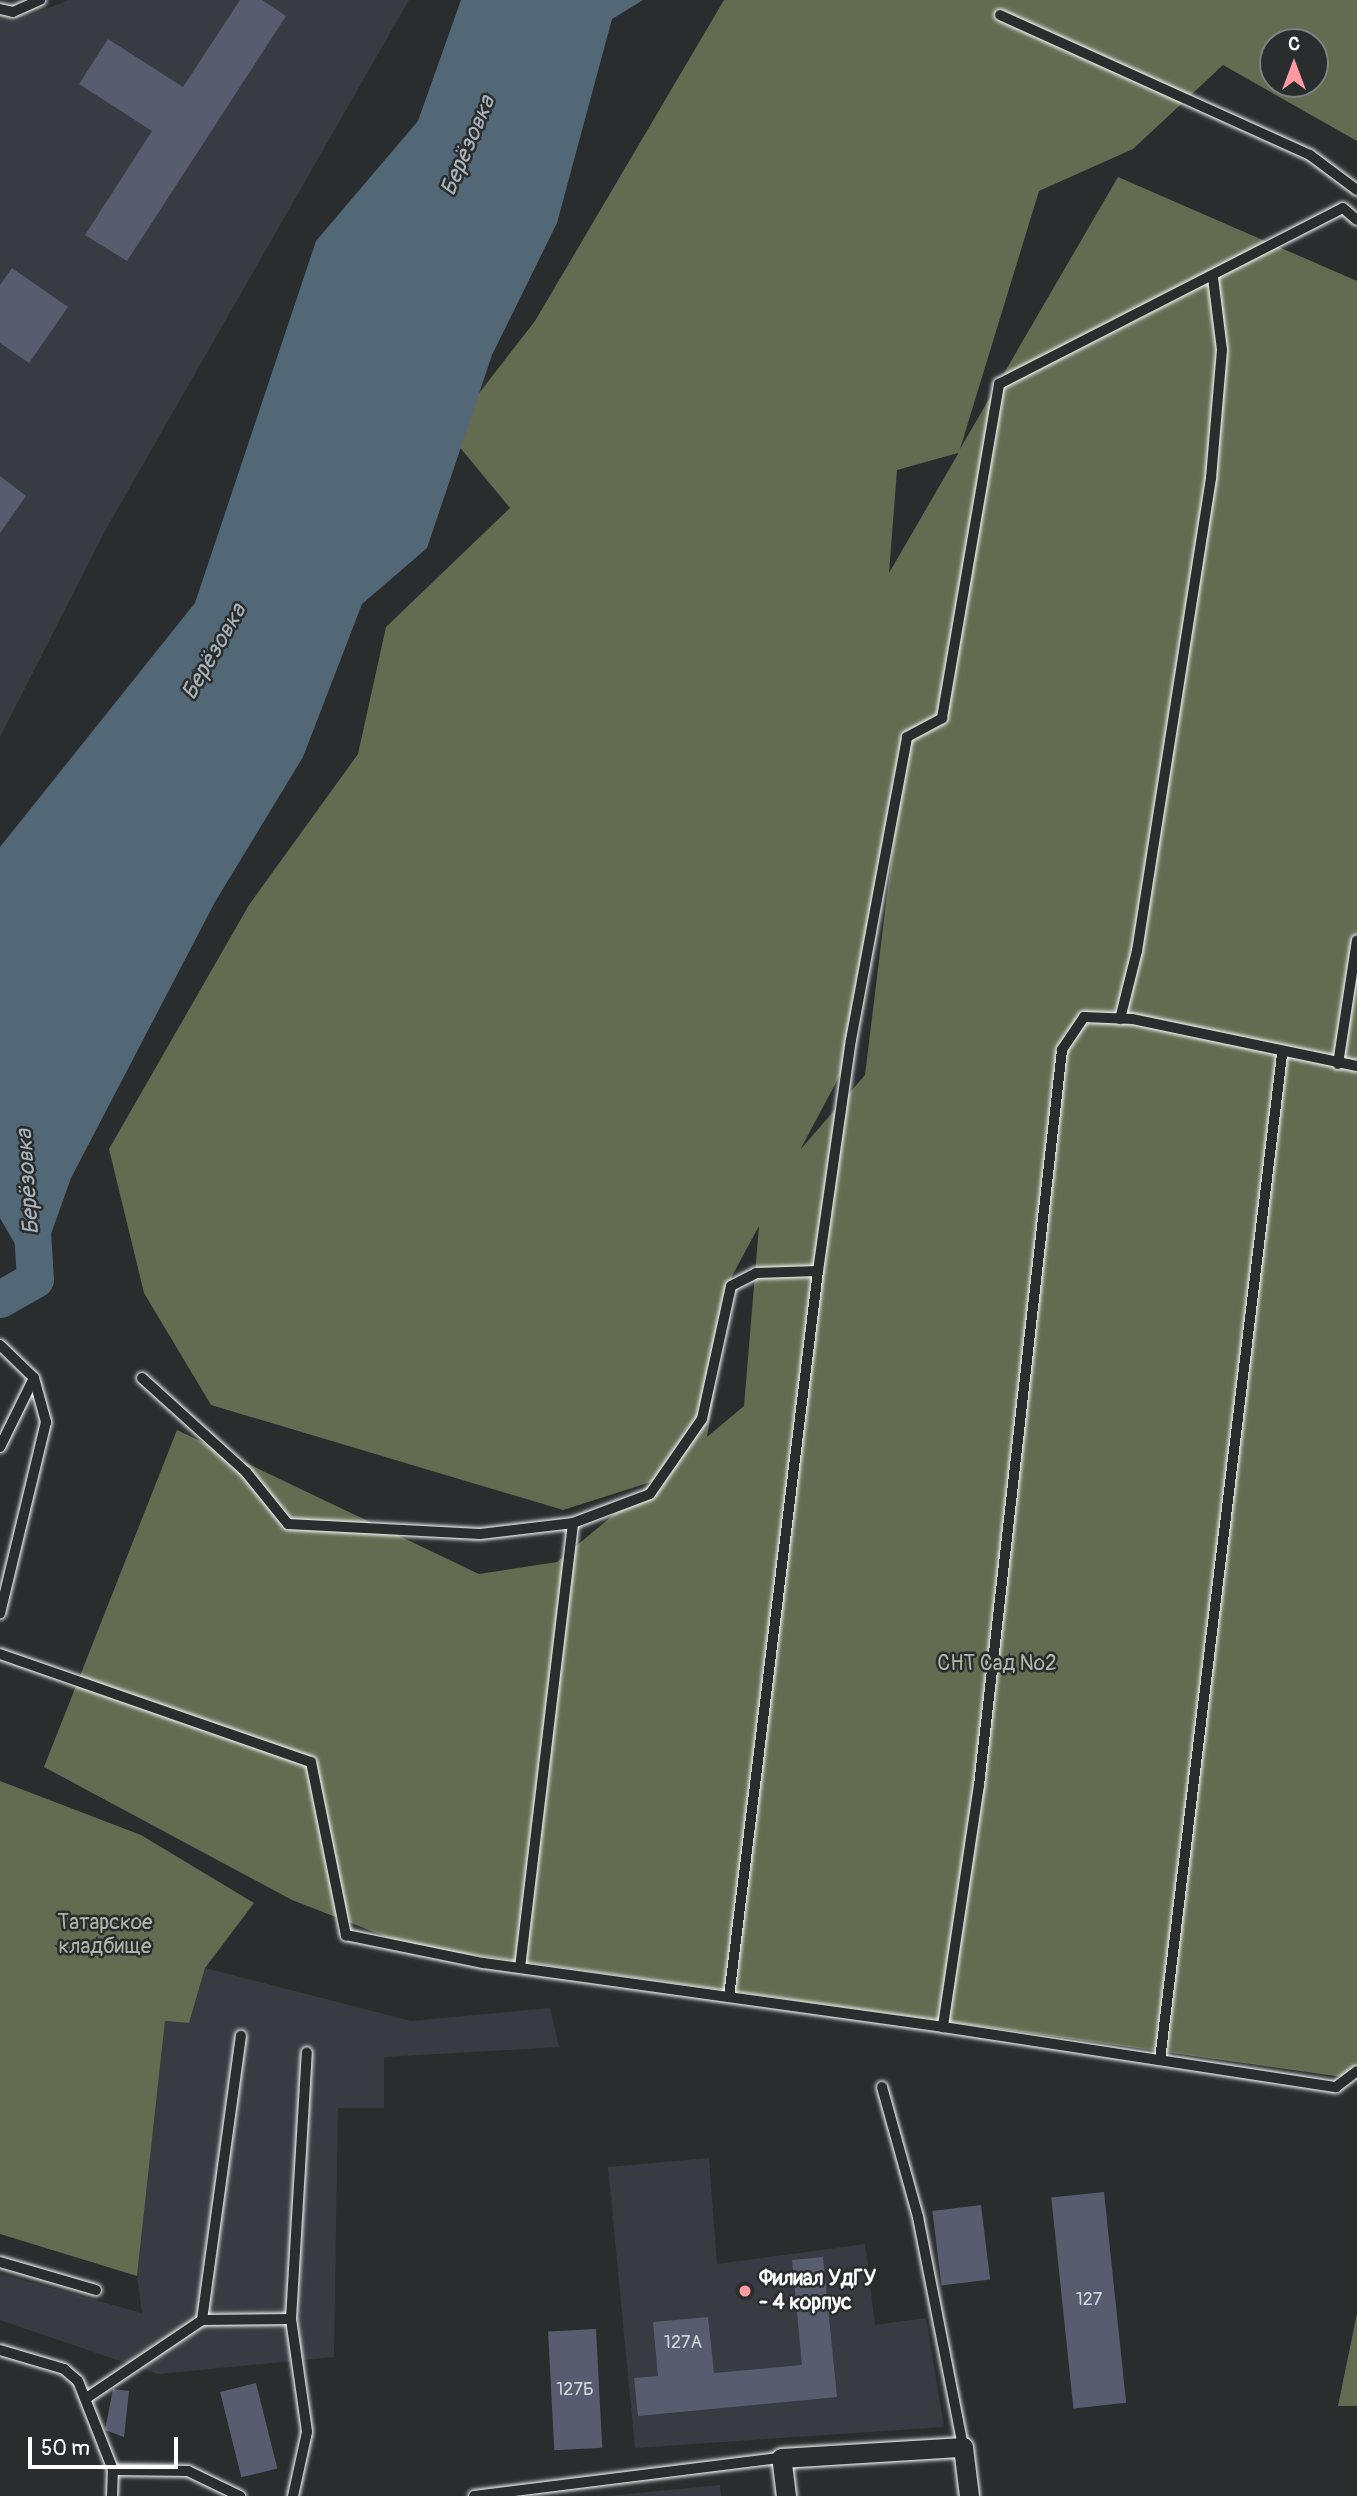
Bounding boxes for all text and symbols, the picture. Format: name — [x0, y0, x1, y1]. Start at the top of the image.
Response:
north arrow — [1259, 28, 1329, 98]
text: С — [1288, 32, 1300, 56]
water label: Берёзовка — [435, 92, 501, 200]
water label: Берёзовка — [176, 599, 252, 705]
water label: Берёзовка — [11, 1128, 45, 1236]
park label: СНТ Сад №2 — [937, 1651, 1057, 1677]
park label: Татарское кладбище — [58, 1910, 152, 1960]
place label: Филиал УдГУ - 4 корпус — [759, 2266, 876, 2316]
marker: Филиал УдГУ - 4 корпус — [737, 2283, 753, 2299]
house number: 127 — [1076, 2289, 1102, 2311]
house number: 127А — [664, 2332, 702, 2354]
house number: 127Б — [556, 2379, 594, 2401]
scale bar — [32, 2422, 182, 2466]
text: 50 m — [41, 2435, 90, 2462]

